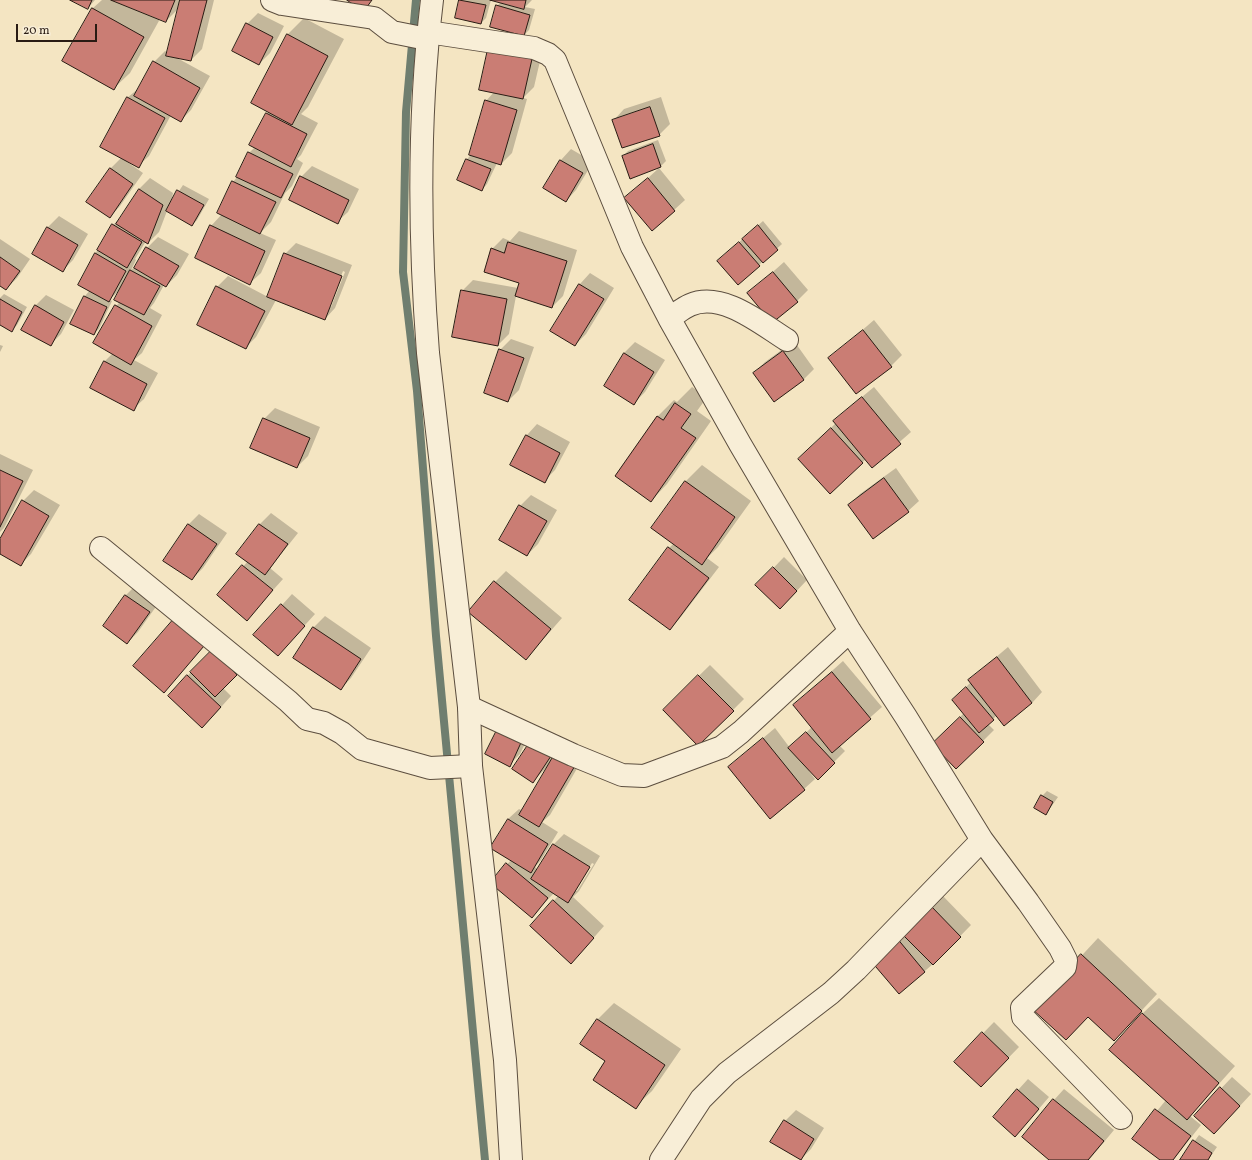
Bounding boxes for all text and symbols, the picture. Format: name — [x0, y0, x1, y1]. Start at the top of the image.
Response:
scale bar — [18, 16, 99, 42]
text: 20 m — [23, 23, 50, 39]

